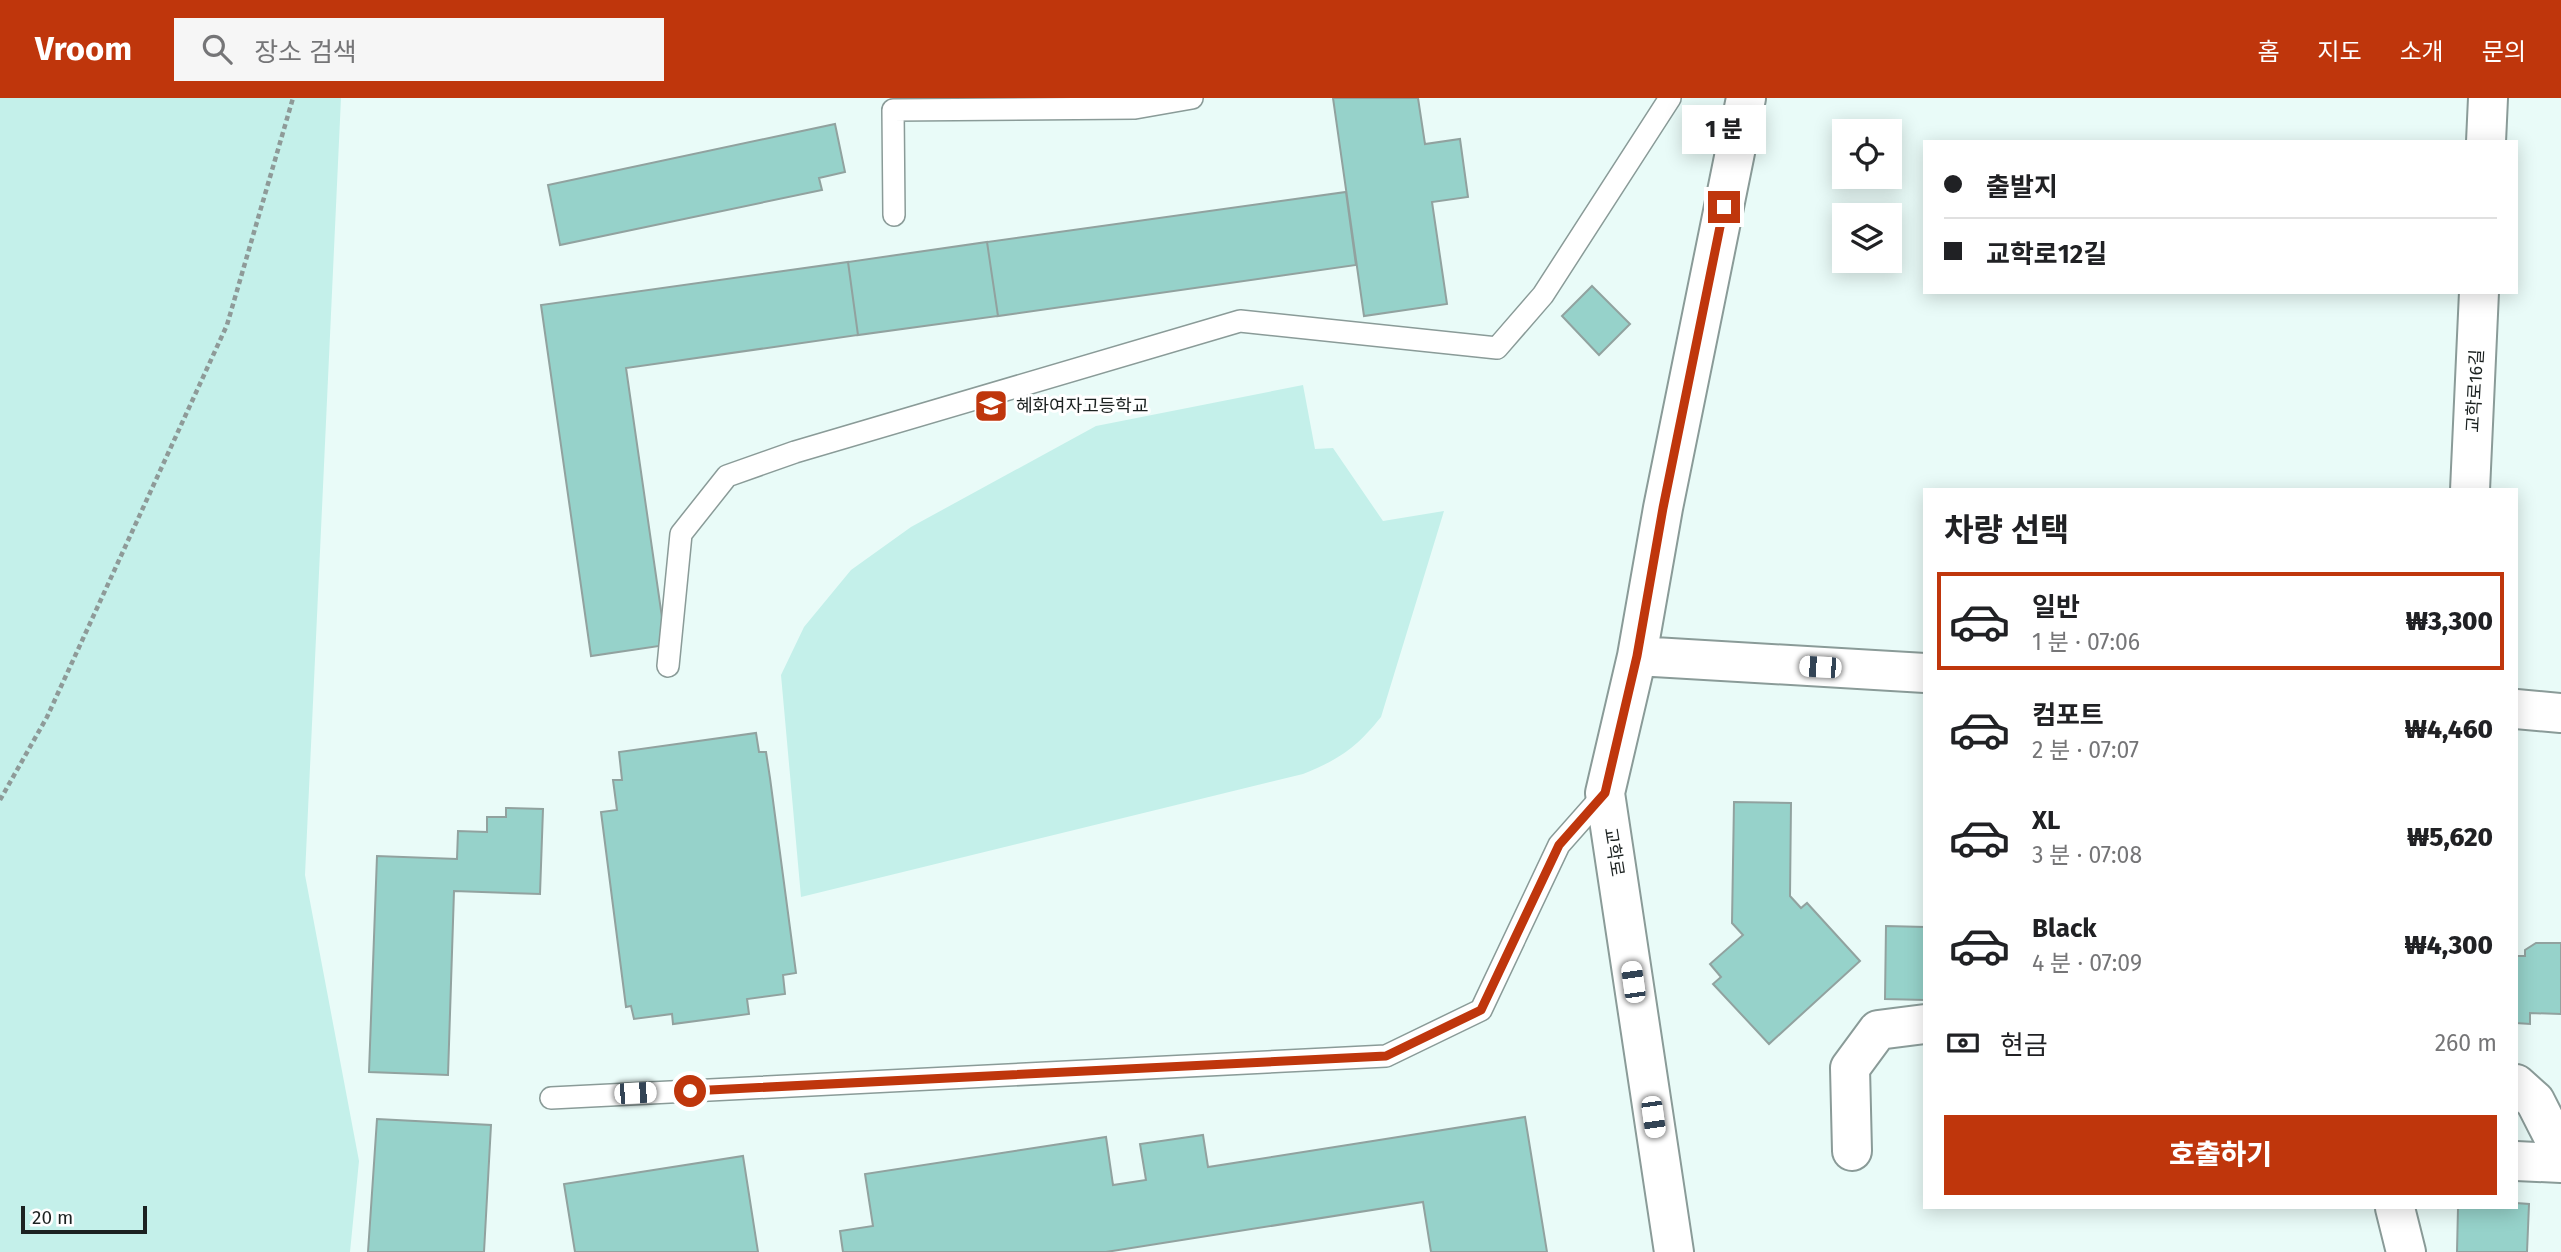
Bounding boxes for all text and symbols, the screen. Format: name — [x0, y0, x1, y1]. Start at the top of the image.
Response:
search box — [174, 18, 664, 81]
text: Vroom — [35, 29, 132, 69]
icon: search — [198, 30, 236, 68]
text: 장소 검색 — [254, 37, 357, 68]
text: 홈 — [2257, 38, 2279, 66]
text: 지도 — [2317, 38, 2362, 66]
text: 소개 — [2400, 38, 2444, 66]
text: 문의 — [2482, 38, 2526, 66]
callout: 1 분 — [1682, 105, 1766, 154]
text: 1 분 — [1705, 115, 1743, 143]
map controls — [1832, 119, 1902, 273]
button: locate — [1832, 119, 1902, 189]
text: 출발지 — [1986, 172, 2058, 203]
route end — [1708, 191, 1740, 223]
button: layers — [1832, 203, 1902, 273]
text: 교학로12길 — [1986, 239, 2107, 270]
street label: 교학로16길 — [2462, 349, 2488, 433]
school or university icon: 혜화여자고등학교 — [972, 387, 1010, 425]
place label: 혜화여자고등학교 — [1016, 395, 1148, 417]
text: 차량 선택 — [1944, 511, 2069, 549]
icon: car — [1948, 590, 2011, 653]
text: 일반 — [2032, 592, 2080, 623]
text: ₩3,300 — [2406, 606, 2493, 637]
text: 1 분 · 07:06 — [2032, 628, 2140, 656]
car — [1799, 655, 1842, 679]
icon: car — [1948, 698, 2011, 761]
text: 컴포트 — [2032, 700, 2104, 731]
text: ₩4,460 — [2405, 714, 2493, 745]
text: 2 분 · 07:07 — [2032, 736, 2139, 764]
text: XL — [2032, 805, 2060, 836]
icon: car — [1948, 806, 2011, 869]
text: ₩5,620 — [2407, 822, 2493, 853]
street label: 교학로 — [1599, 826, 1629, 878]
text: 3 분 · 07:08 — [2032, 841, 2142, 869]
text: Black — [2032, 913, 2097, 944]
icon: car — [1948, 914, 2011, 977]
text: ₩4,300 — [2405, 930, 2493, 961]
text: 4 분 · 07:09 — [2032, 949, 2142, 977]
car — [1620, 960, 1647, 1004]
icon: cash — [1944, 1024, 1982, 1062]
text: 260 m — [2435, 1029, 2497, 1057]
text: 현금 — [2000, 1030, 2048, 1061]
route start — [674, 1075, 706, 1107]
car — [614, 1081, 657, 1105]
car — [1640, 1095, 1667, 1139]
button: 호출하기 — [1944, 1115, 2497, 1195]
scale bar — [21, 1203, 147, 1235]
text: 20 m — [32, 1206, 73, 1229]

